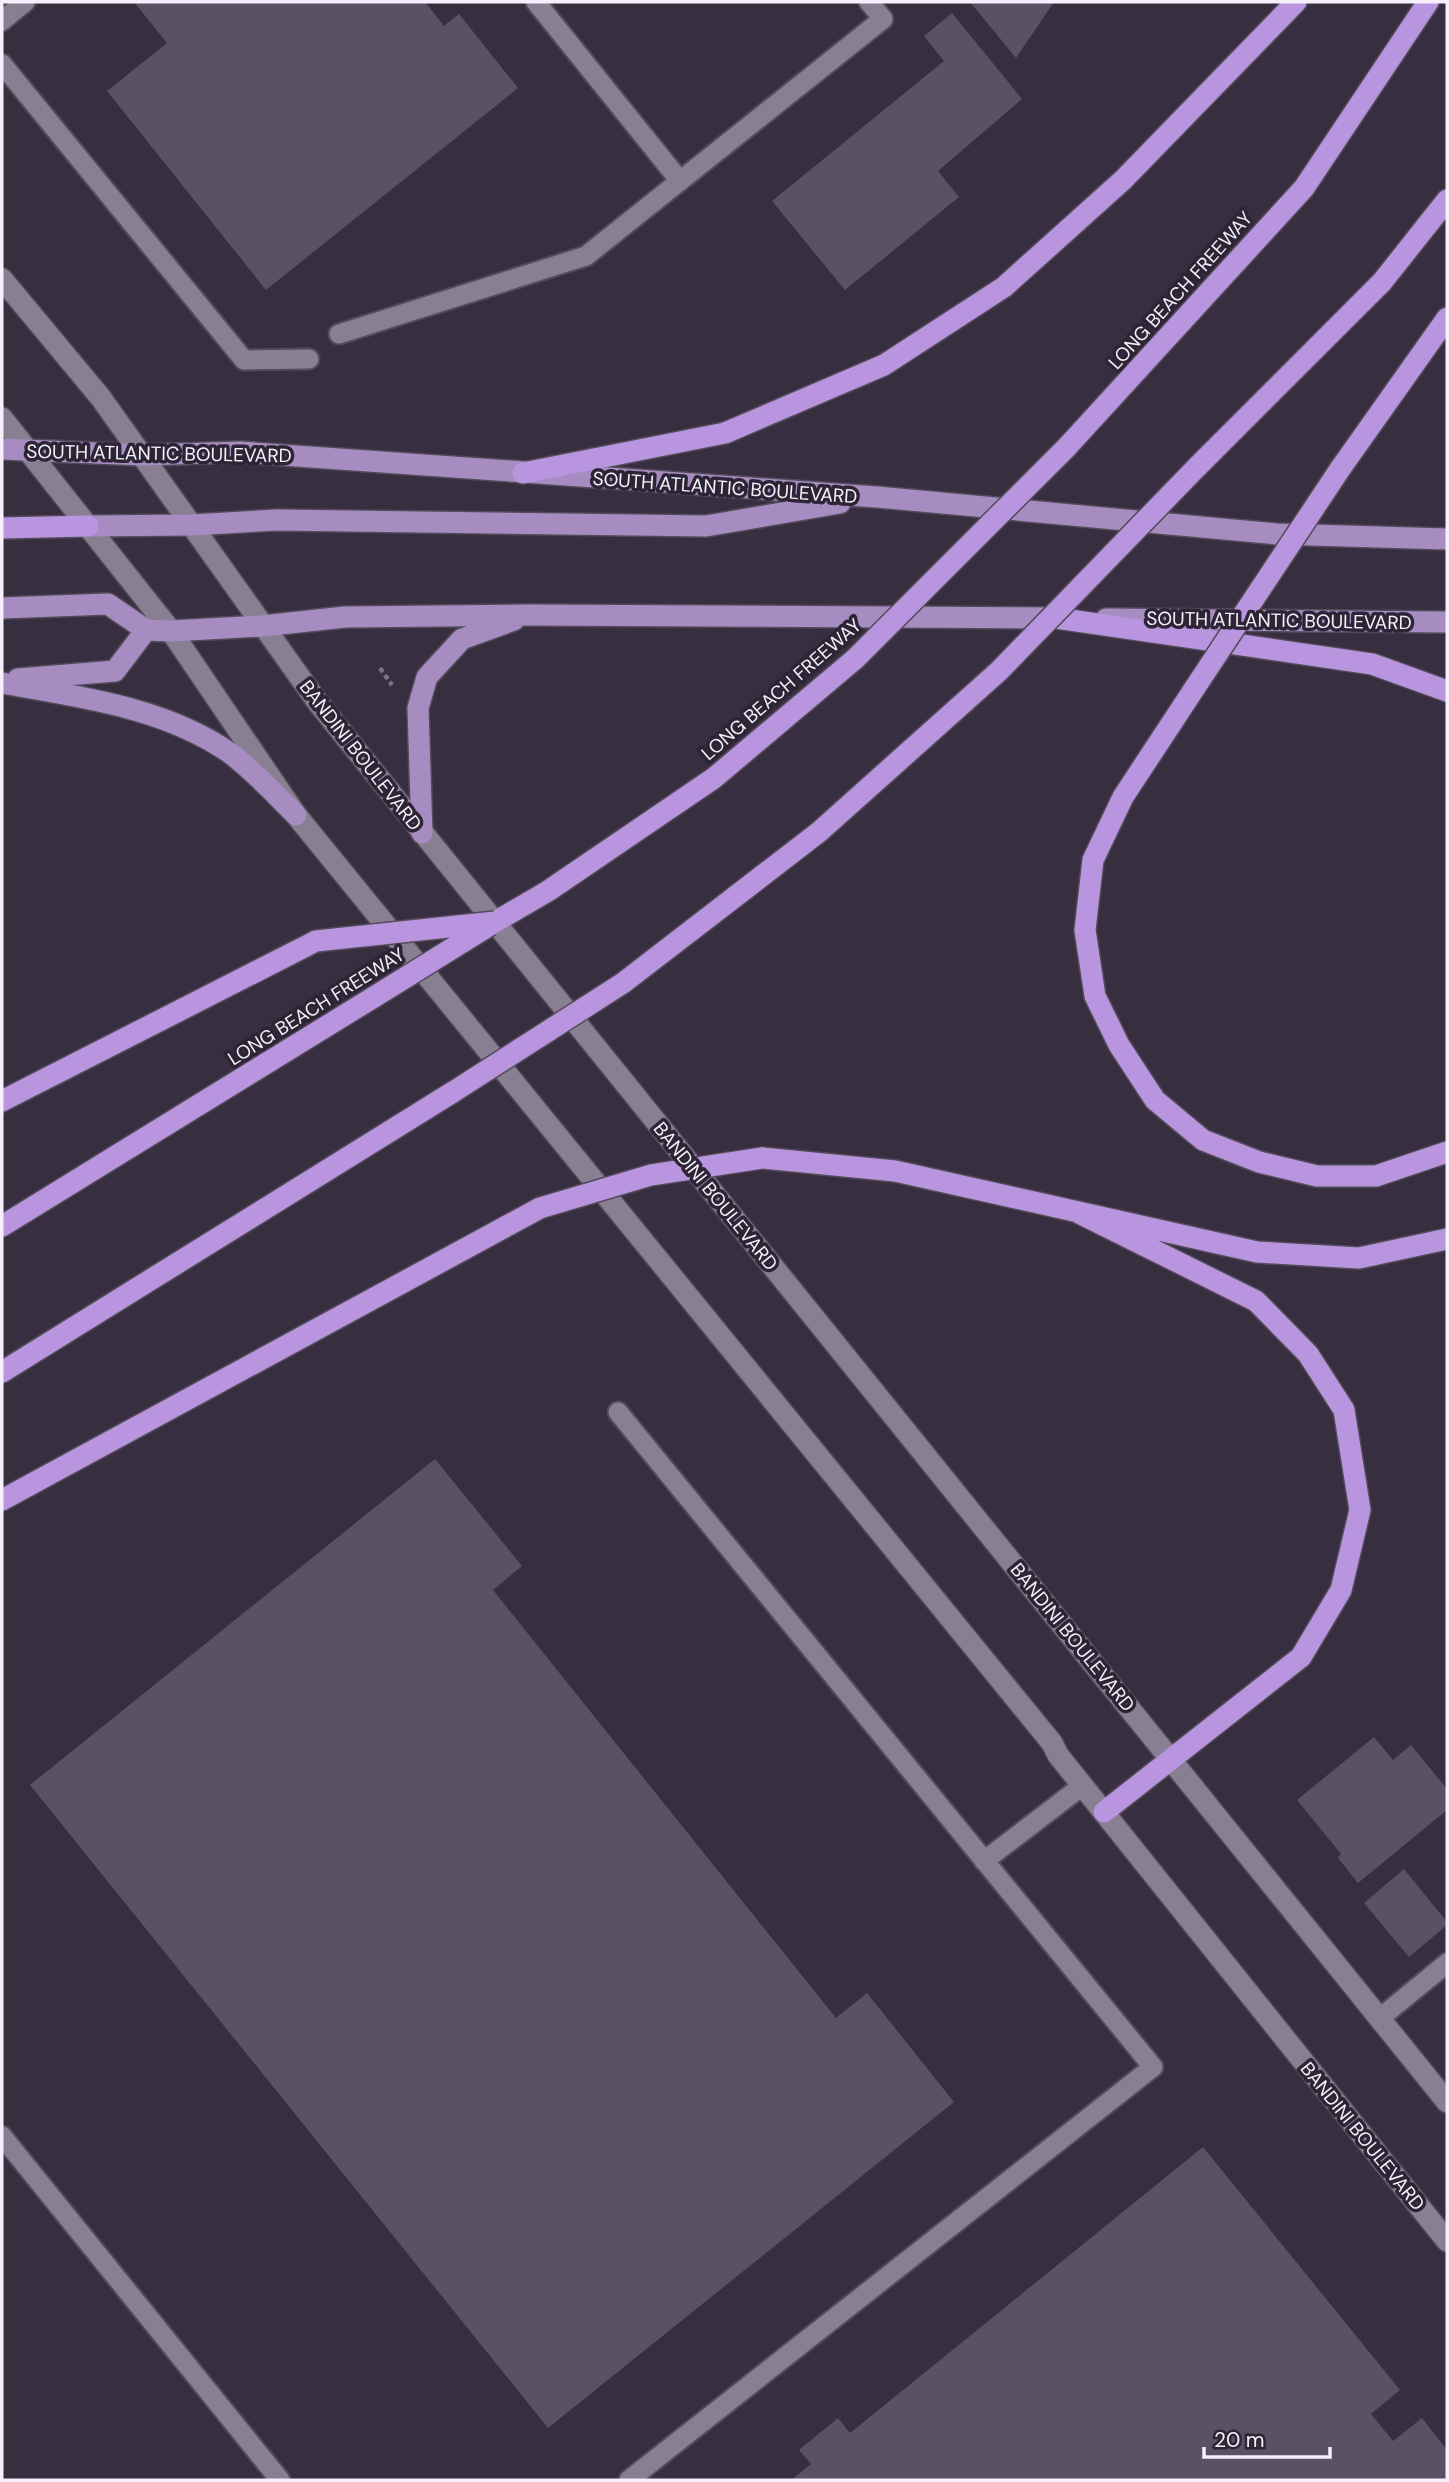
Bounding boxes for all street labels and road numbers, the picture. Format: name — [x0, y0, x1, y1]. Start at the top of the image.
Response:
street label: LONG BEACH FREEWAY — [1103, 206, 1258, 374]
street label: SOUTH ATLANTIC BOULEVARD — [26, 439, 292, 468]
street label: SOUTH ATLANTIC BOULEVARD — [592, 466, 858, 509]
street label: SOUTH ATLANTIC BOULEVARD — [1146, 606, 1412, 635]
street label: LONG BEACH FREEWAY — [696, 613, 866, 766]
street label: BANDINI BOULEVARD — [294, 675, 427, 836]
street label: LONG BEACH FREEWAY — [223, 942, 409, 1071]
street label: BANDINI BOULEVARD — [648, 1117, 783, 1276]
street label: BANDINI BOULEVARD — [1005, 1558, 1140, 1717]
street label: BANDINI BOULEVARD — [1295, 2057, 1430, 2216]

